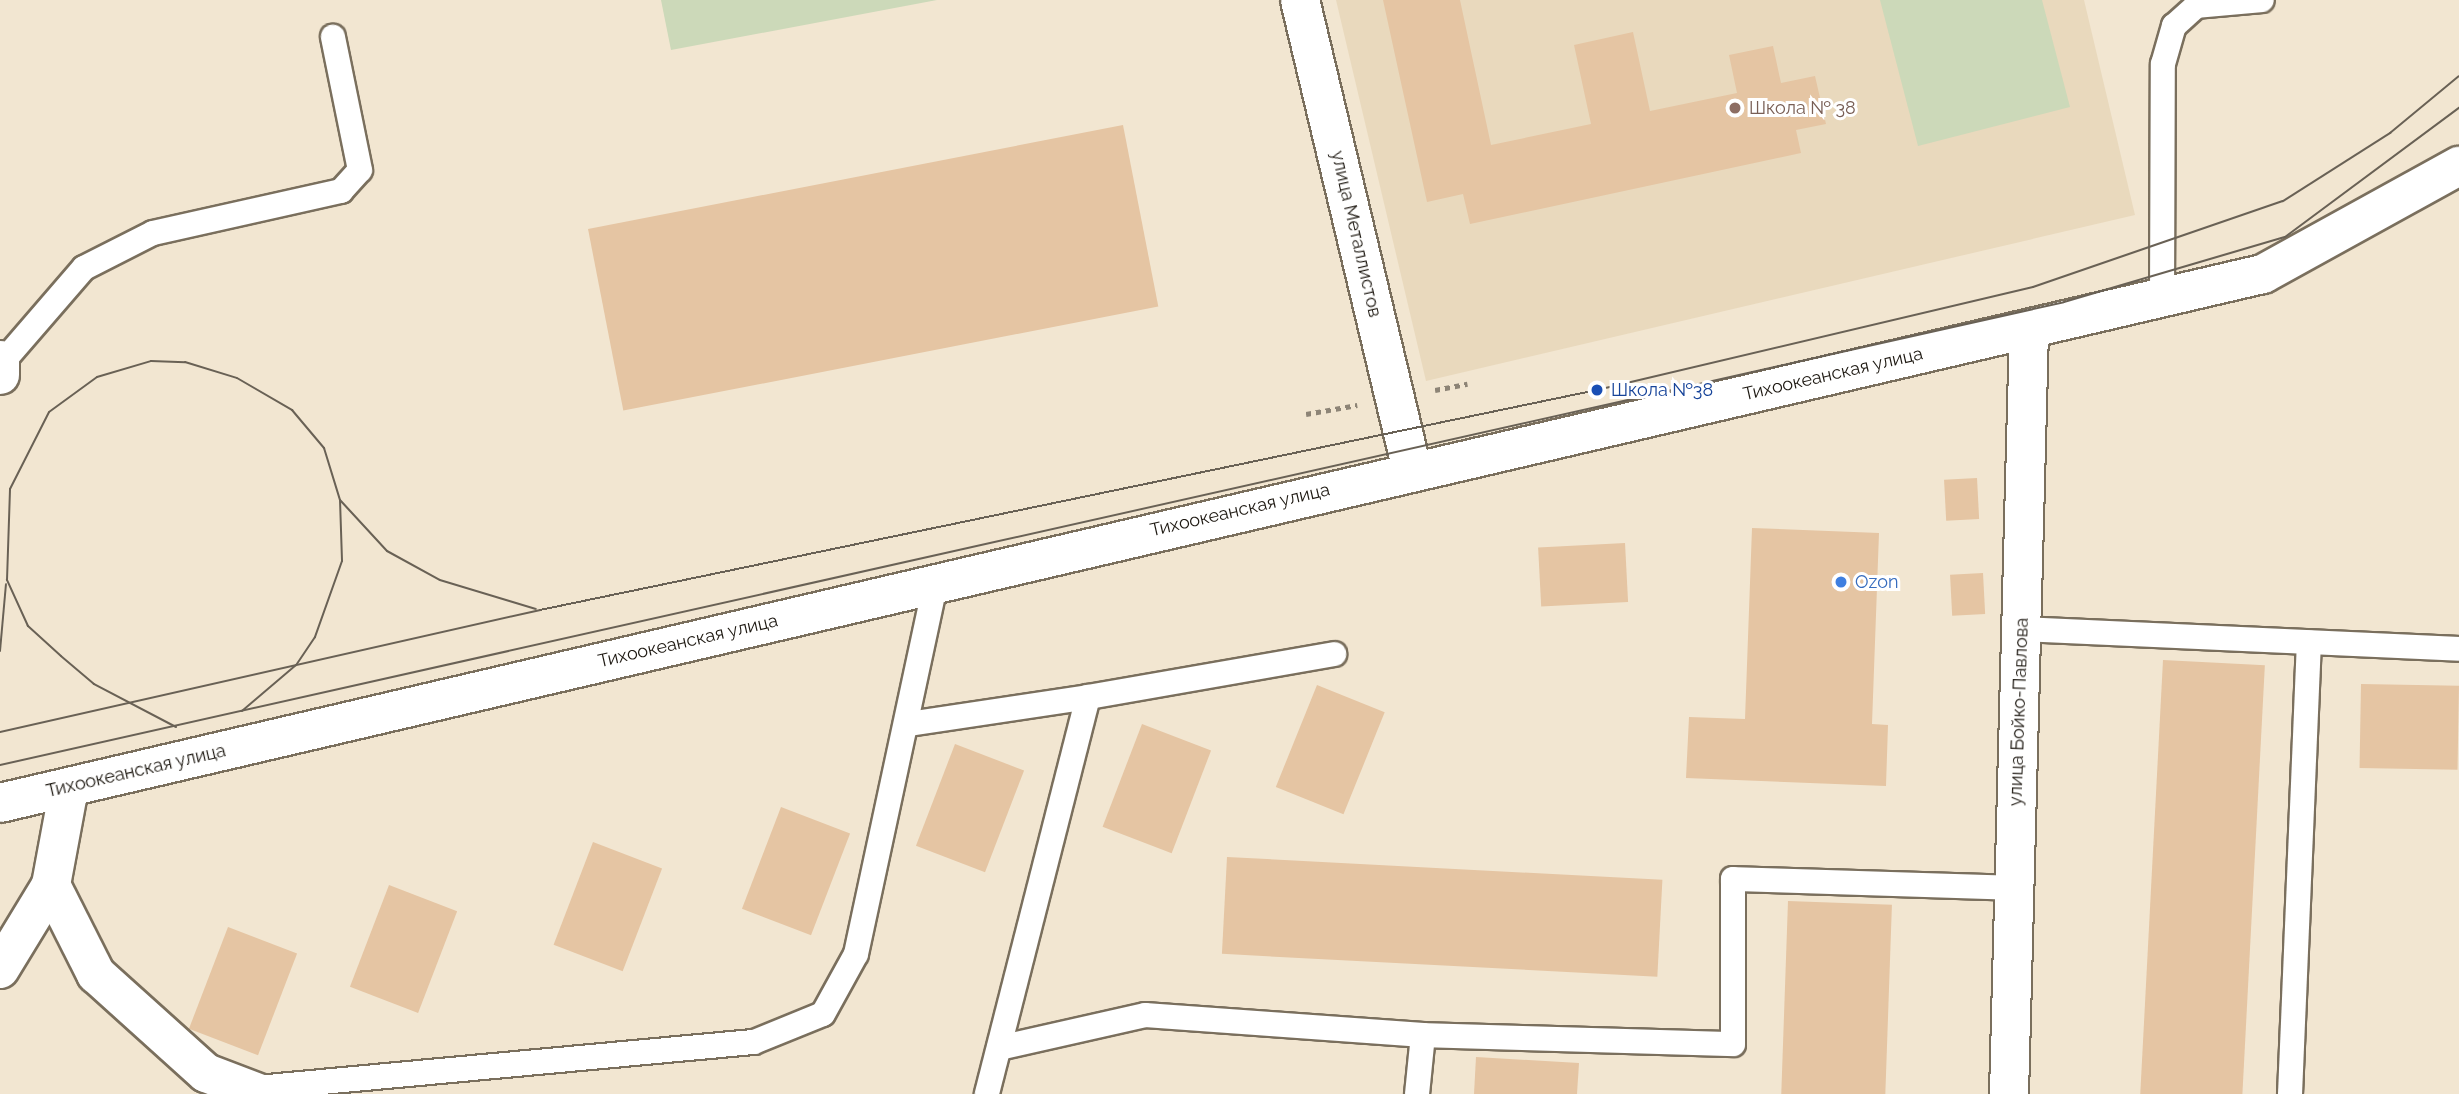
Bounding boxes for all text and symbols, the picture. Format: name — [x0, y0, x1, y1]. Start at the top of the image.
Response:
place label: Школа № 38 — [1749, 97, 1856, 119]
marker: Школа № 38 — [1727, 100, 1743, 116]
street label: улица Металлистов — [1326, 149, 1386, 319]
street label: Тихоокеанская улица — [1741, 343, 1925, 405]
place label: Школа №38 — [1611, 379, 1713, 401]
marker: Школа №38 — [1589, 382, 1605, 398]
street label: Тихоокеанская улица — [1148, 479, 1332, 541]
place label: Ozon — [1855, 571, 1898, 593]
marker: Ozon — [1833, 574, 1849, 590]
street label: Тихоокеанская улица — [596, 610, 780, 672]
street label: улица Бойко-Павлова — [2005, 617, 2033, 807]
street label: Тихоокеанская улица — [44, 740, 228, 802]

